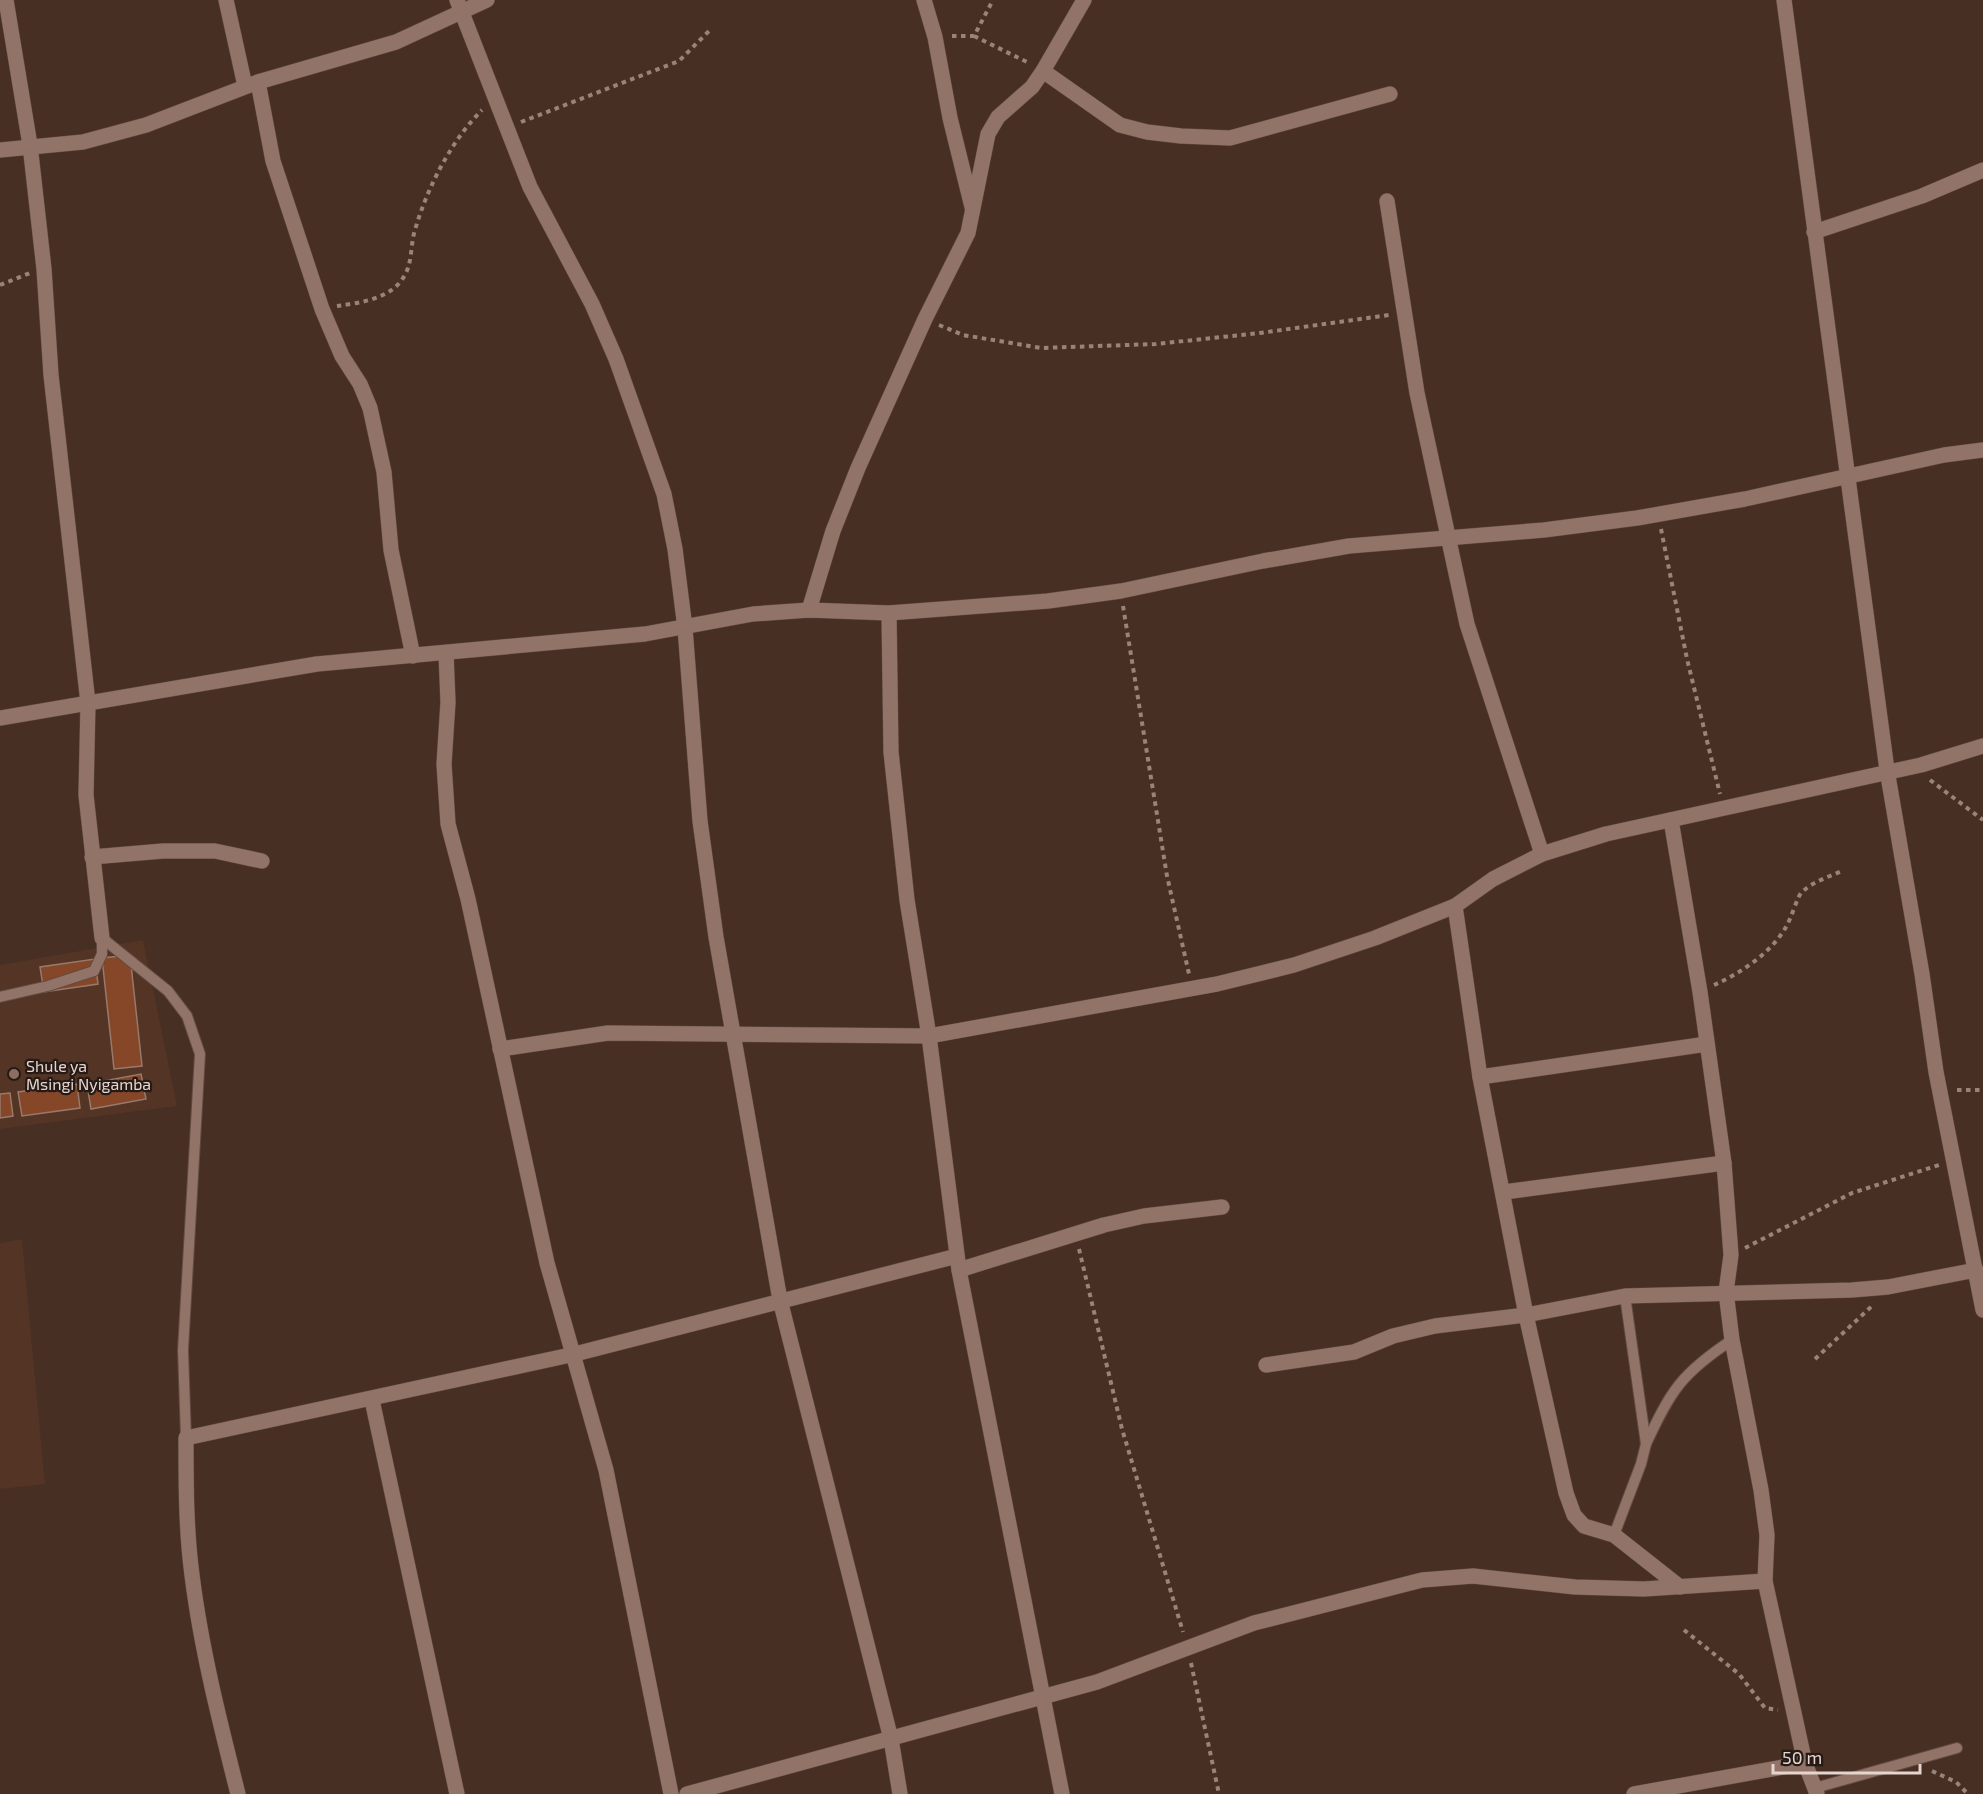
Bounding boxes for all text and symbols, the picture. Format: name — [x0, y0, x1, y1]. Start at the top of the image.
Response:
place label: Shule ya Msingi Nyigamba — [26, 1056, 151, 1093]
marker: Shule ya Msingi Nyigamba — [7, 1067, 21, 1081]
scale bar — [1773, 1737, 1920, 1775]
text: 50 m — [1782, 1746, 1822, 1768]

